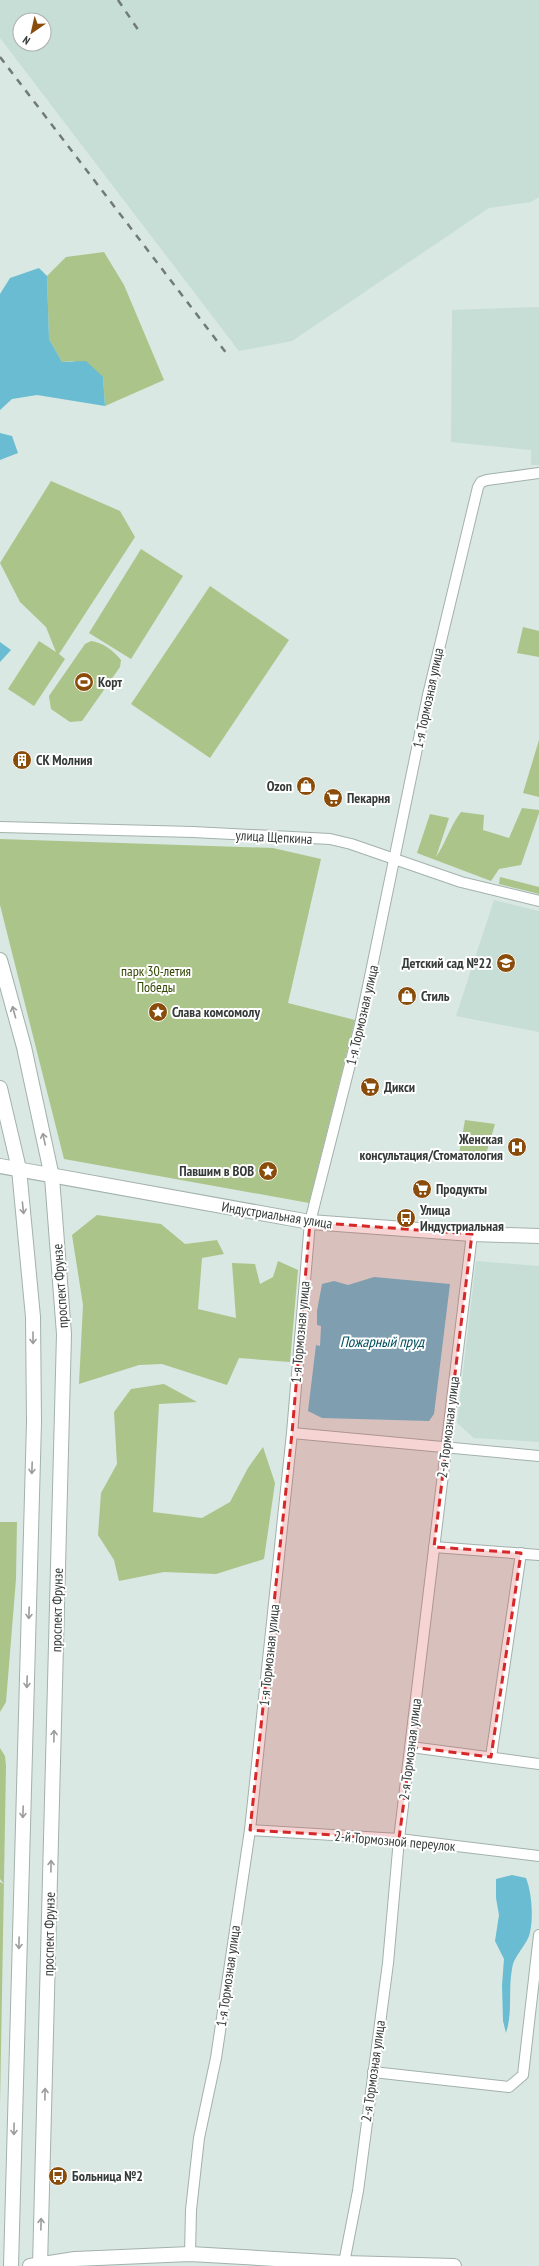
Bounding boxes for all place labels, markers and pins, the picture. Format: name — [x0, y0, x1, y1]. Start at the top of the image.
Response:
sports icon: Корт — [73, 671, 95, 693]
place label: Корт — [98, 673, 122, 691]
building icon: СК Молния — [11, 749, 33, 771]
place label: СК Молния — [36, 751, 92, 769]
shop icon: Ozon — [295, 775, 317, 797]
place label: Ozon — [267, 777, 292, 795]
supermarket icon: Пекарня — [322, 787, 344, 809]
place label: Пекарня — [347, 789, 390, 807]
school or university icon: Детский сад №22 — [495, 952, 517, 974]
place label: Детский сад №22 — [402, 954, 492, 972]
shop icon: Стиль — [396, 985, 418, 1007]
place label: Стиль — [421, 987, 450, 1005]
place icon: Слава комсомолу — [147, 1001, 169, 1023]
place label: Слава комсомолу — [172, 1003, 260, 1021]
supermarket icon: Дикси — [359, 1076, 381, 1098]
place label: Дикси — [384, 1078, 415, 1096]
place label: Женская консультация/Стоматология — [360, 1130, 503, 1164]
hospital icon: Женская консультация/Стоматология — [506, 1136, 528, 1158]
place icon: Павшим в ВОВ — [257, 1160, 279, 1182]
place label: Павшим в ВОВ — [179, 1162, 254, 1180]
supermarket icon: Продукты — [411, 1178, 433, 1200]
place label: Продукты — [436, 1180, 487, 1198]
place label: Улица Индустриальная — [419, 1201, 504, 1235]
bus stop icon: Улица Индустриальная — [395, 1207, 417, 1229]
bus stop icon: Больница №2 — [47, 2165, 69, 2187]
place label: Больница №2 — [72, 2167, 143, 2185]

